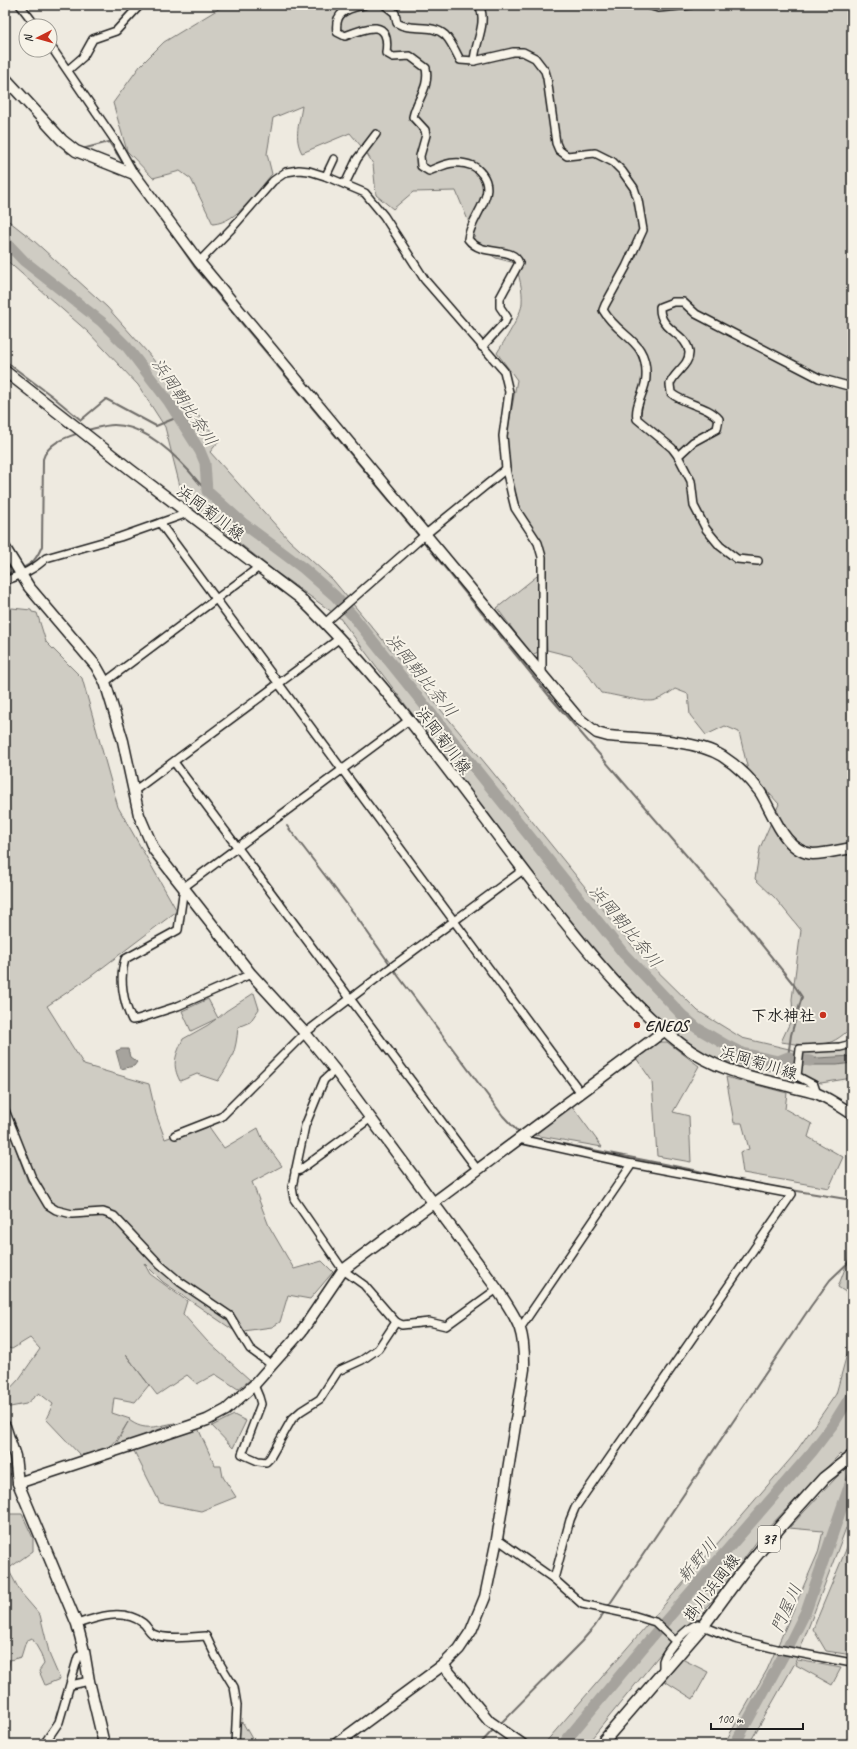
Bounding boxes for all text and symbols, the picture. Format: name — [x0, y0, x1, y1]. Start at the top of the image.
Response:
north arrow — [18, 18, 58, 58]
text: N — [21, 33, 35, 43]
water label: 浜岡朝比奈川 — [147, 354, 222, 450]
street label: 浜岡菊川線 — [172, 481, 248, 545]
water label: 浜岡朝比奈川 — [381, 629, 462, 722]
street label: 浜岡菊川線 — [411, 703, 475, 779]
water label: 浜岡朝比奈川 — [585, 881, 666, 972]
place label: 下水神社 — [751, 1006, 815, 1026]
marker: 下水神社 — [818, 1010, 828, 1020]
place label: ENEOS — [645, 1016, 691, 1036]
marker: ENEOS — [632, 1020, 642, 1030]
street label: 浜岡菊川線 — [718, 1042, 800, 1084]
road number: 37 — [758, 1526, 780, 1552]
water label: 新野川 — [673, 1534, 722, 1587]
street label: 掛川浜岡線 — [679, 1550, 744, 1625]
water label: 門屋川 — [766, 1581, 806, 1636]
scale bar — [711, 1705, 803, 1731]
text: 100 m — [717, 1711, 744, 1727]

